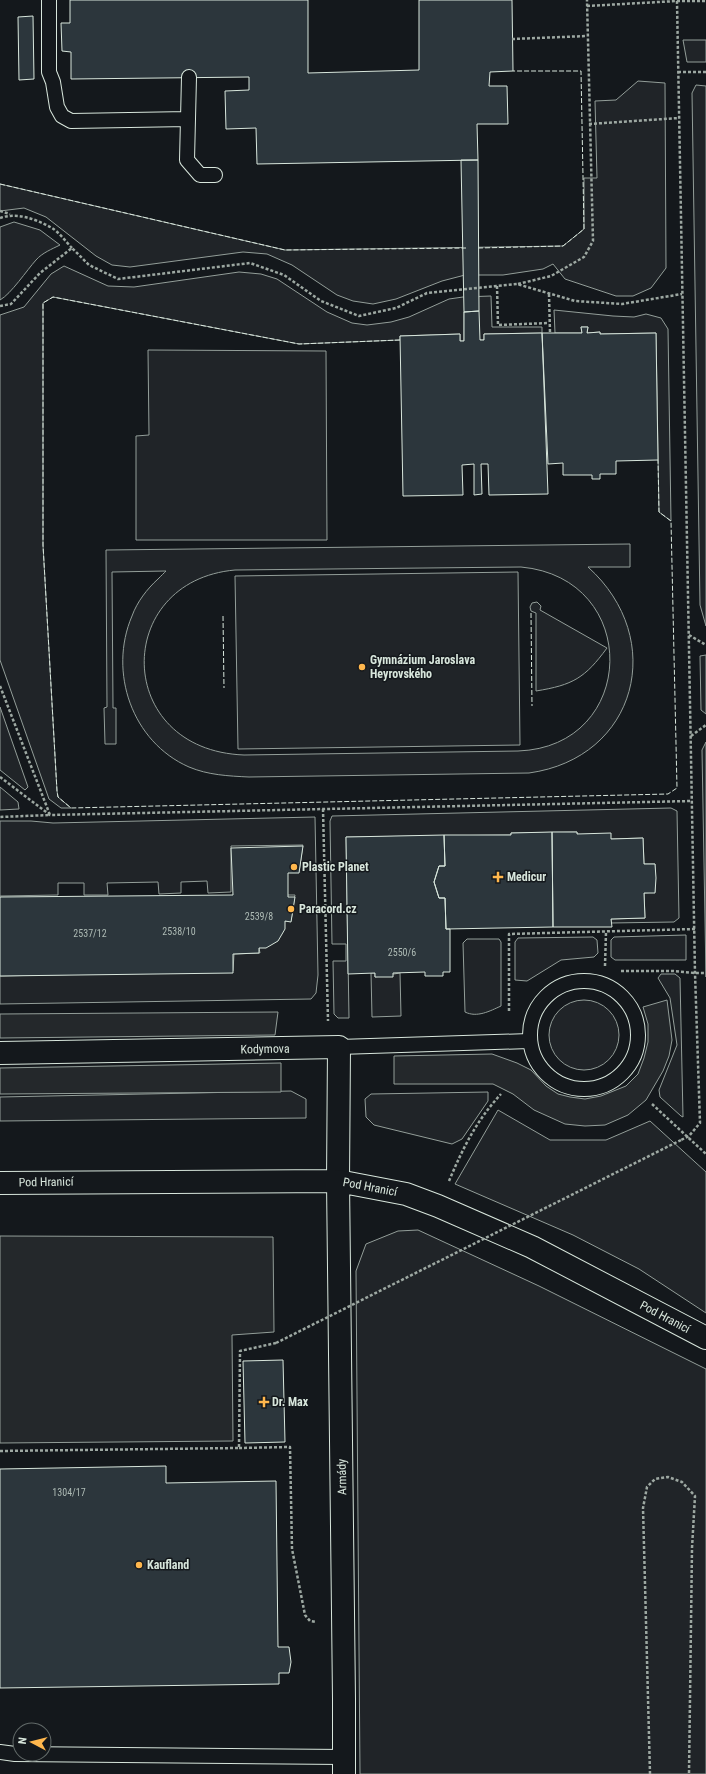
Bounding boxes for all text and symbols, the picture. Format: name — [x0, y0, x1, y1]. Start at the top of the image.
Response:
place label: Gymnázium Jaroslava Heyrovského — [370, 653, 475, 681]
marker: Gymnázium Jaroslava Heyrovského — [357, 662, 367, 672]
place label: Plastic Planet — [302, 860, 369, 874]
marker: Plastic Planet — [289, 862, 299, 872]
place label: Medicur — [507, 870, 546, 884]
marker: Medicur — [492, 871, 504, 883]
place label: Paracord.cz — [299, 902, 357, 916]
marker: Paracord.cz — [286, 904, 296, 914]
house number: 2539/8 — [245, 911, 273, 922]
house number: 2538/10 — [162, 926, 196, 937]
house number: 2537/12 — [73, 928, 107, 939]
house number: 2550/6 — [388, 947, 416, 958]
street label: Kodymova — [240, 1042, 290, 1056]
street label: Pod Hranicí — [18, 1175, 75, 1189]
street label: Pod Hranicí — [342, 1175, 399, 1199]
street label: Pod Hranicí — [637, 1298, 694, 1337]
place label: Dr. Max — [272, 1395, 309, 1409]
marker: Dr. Max — [259, 1397, 269, 1407]
street label: Armády — [335, 1459, 349, 1495]
house number: 1304/17 — [52, 1487, 86, 1498]
place label: Kaufland — [147, 1558, 189, 1572]
marker: Kaufland — [134, 1560, 144, 1570]
north arrow — [12, 1722, 52, 1762]
text: N — [16, 1736, 29, 1745]

